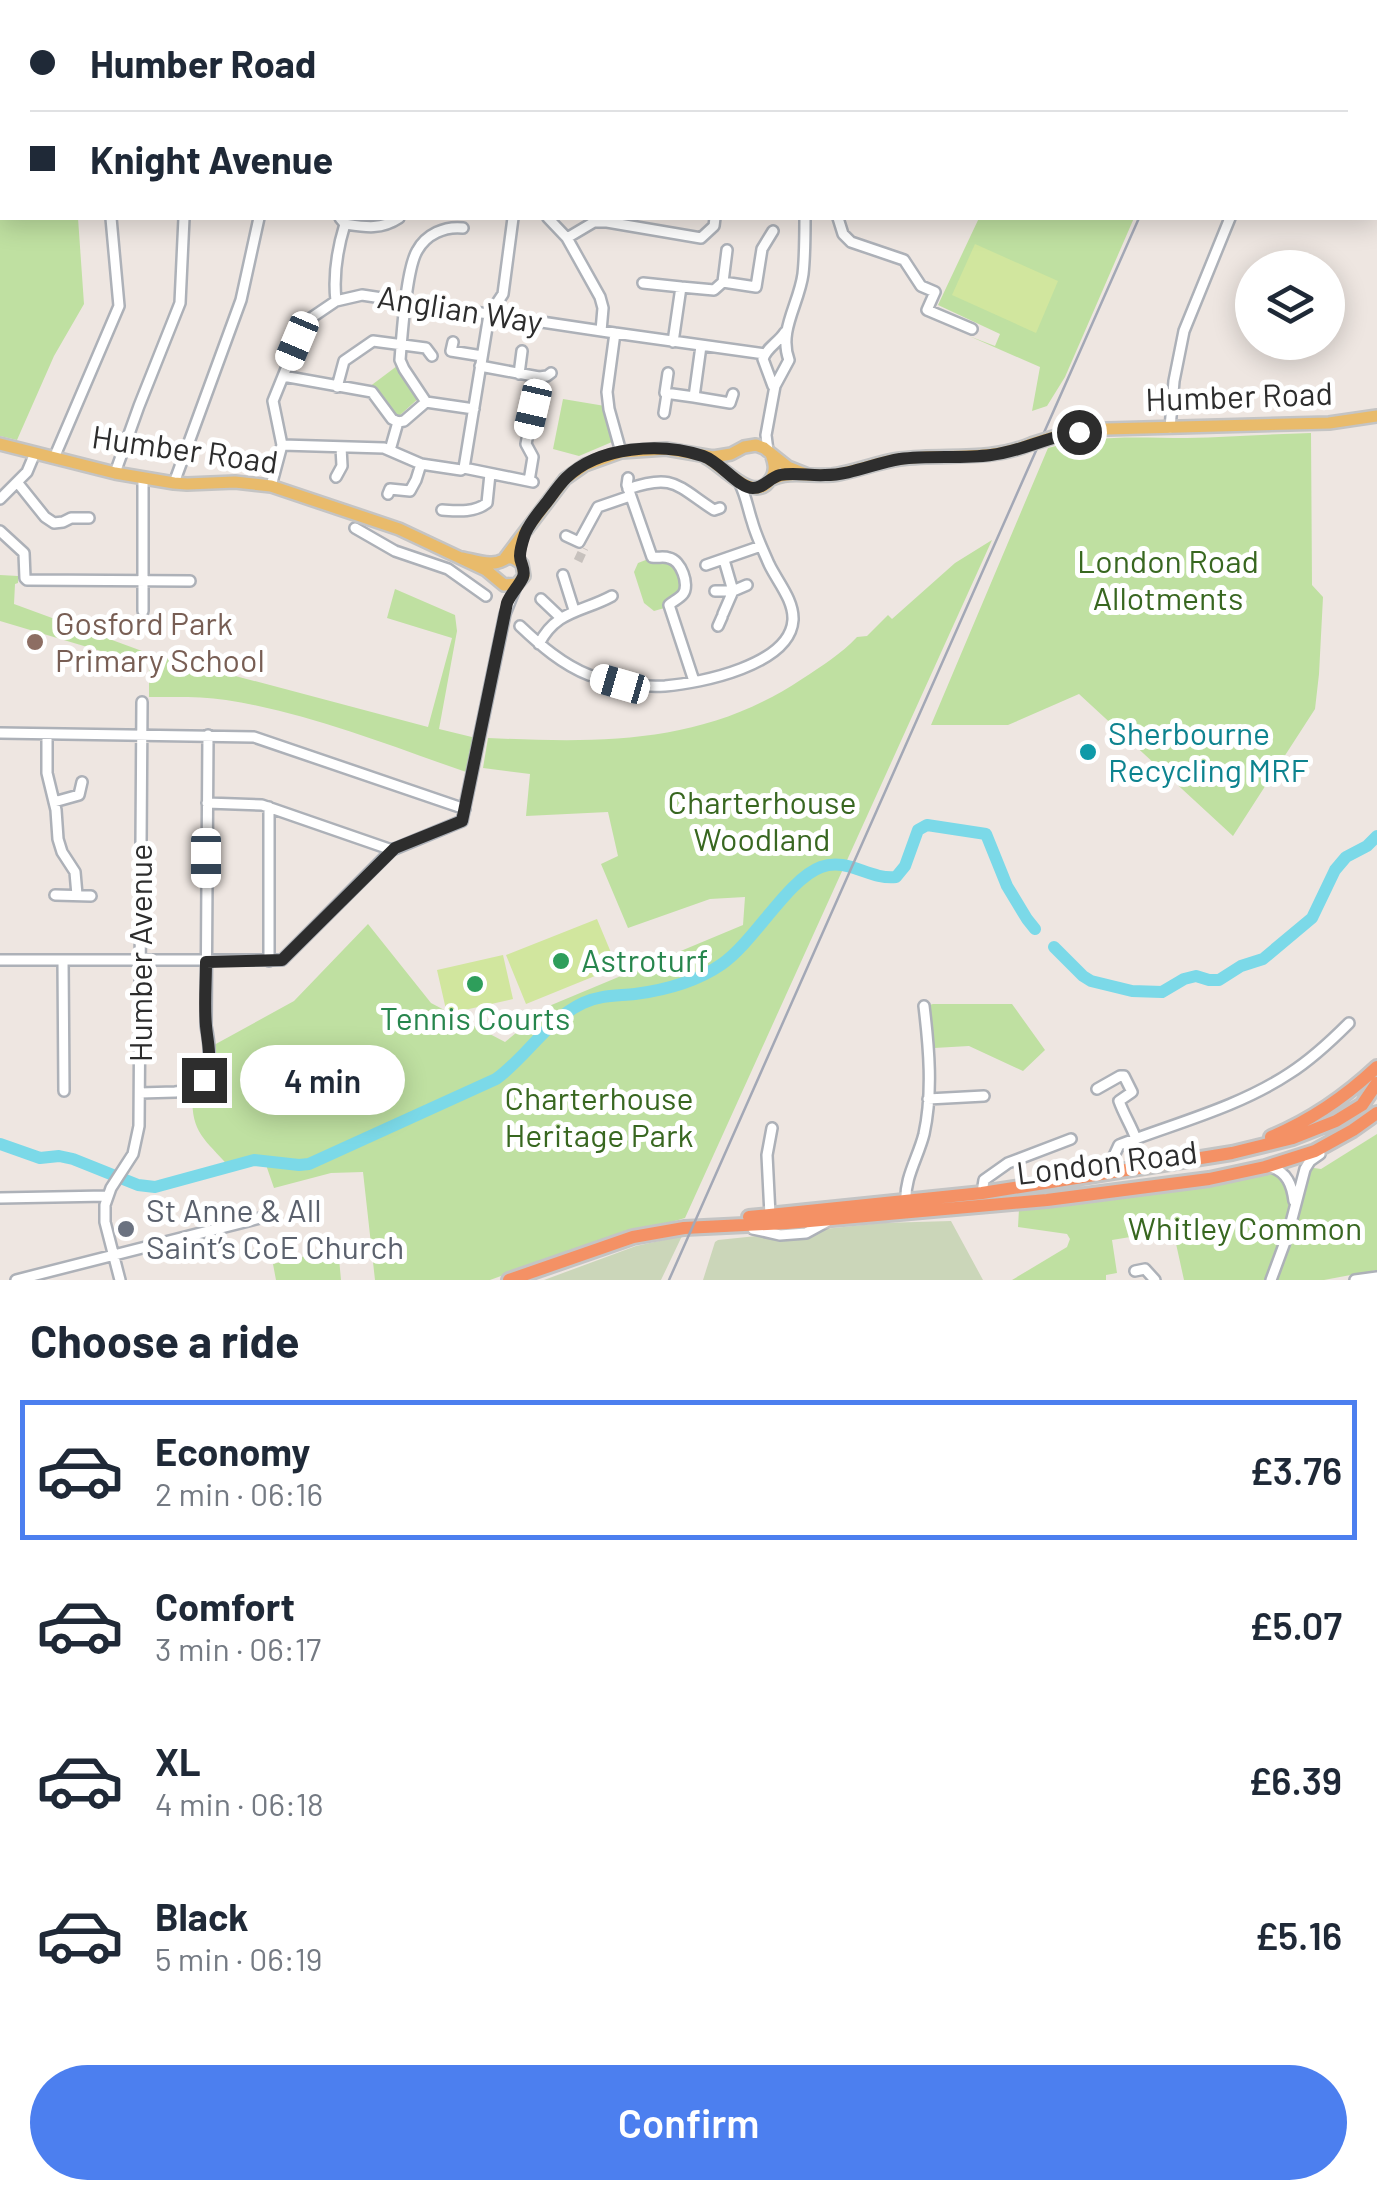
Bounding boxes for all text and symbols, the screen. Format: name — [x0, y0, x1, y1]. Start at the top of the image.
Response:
text: Humber Road — [90, 40, 316, 86]
text: Knight Avenue — [90, 136, 333, 182]
map controls — [1235, 250, 1345, 360]
button: layers — [1235, 250, 1345, 360]
street label: Anglian Way — [375, 276, 546, 340]
car — [271, 308, 323, 374]
street label: Humber Road — [1145, 373, 1333, 417]
car — [512, 376, 554, 442]
route start — [1057, 410, 1102, 455]
street label: Humber Road — [90, 416, 281, 480]
park label: London Road Allotments — [1077, 541, 1259, 616]
place label: Gosford Park Primary School — [55, 603, 265, 678]
marker: Gosford Park Primary School — [24, 631, 46, 653]
car — [587, 661, 653, 707]
place label: Sherbourne Recycling MRF — [1108, 713, 1309, 788]
marker: Sherbourne Recycling MRF — [1077, 741, 1099, 763]
park label: Charterhouse Woodland — [667, 782, 857, 857]
car — [191, 828, 221, 888]
street label: Humber Avenue — [120, 844, 158, 1062]
place label: Astroturf — [581, 940, 708, 978]
marker: Astroturf — [550, 950, 572, 972]
marker: Tennis Courts — [464, 973, 486, 995]
place label: Tennis Courts — [380, 998, 570, 1036]
callout: 4 min — [239, 1045, 404, 1115]
route end — [182, 1058, 227, 1103]
text: 4 min — [284, 1061, 361, 1099]
park label: Charterhouse Heritage Park — [504, 1078, 694, 1153]
street label: London Road — [1014, 1131, 1199, 1191]
place label: St Anne & All Saint’s CoE Church — [146, 1190, 404, 1265]
park label: Whitley Common — [1128, 1208, 1362, 1246]
marker: St Anne & All Saint’s CoE Church — [115, 1218, 137, 1240]
text: Choose a ride — [30, 1313, 300, 1367]
icon: car — [35, 1425, 125, 1515]
text: Economy — [155, 1428, 310, 1474]
text: £3.76 — [1250, 1447, 1342, 1493]
text: 2 min · 06:16 — [155, 1474, 323, 1512]
icon: car — [35, 1580, 125, 1670]
text: Comfort — [155, 1583, 295, 1629]
text: £5.07 — [1249, 1602, 1342, 1648]
text: 3 min · 06:17 — [155, 1629, 321, 1667]
icon: car — [35, 1735, 125, 1825]
text: XL — [155, 1738, 201, 1784]
text: £6.39 — [1248, 1757, 1342, 1803]
text: 4 min · 06:18 — [155, 1784, 324, 1822]
icon: car — [35, 1890, 125, 1980]
text: Black — [155, 1893, 249, 1939]
text: £5.16 — [1255, 1912, 1342, 1958]
text: 5 min · 06:19 — [155, 1939, 323, 1977]
button: Confirm — [30, 2065, 1347, 2180]

